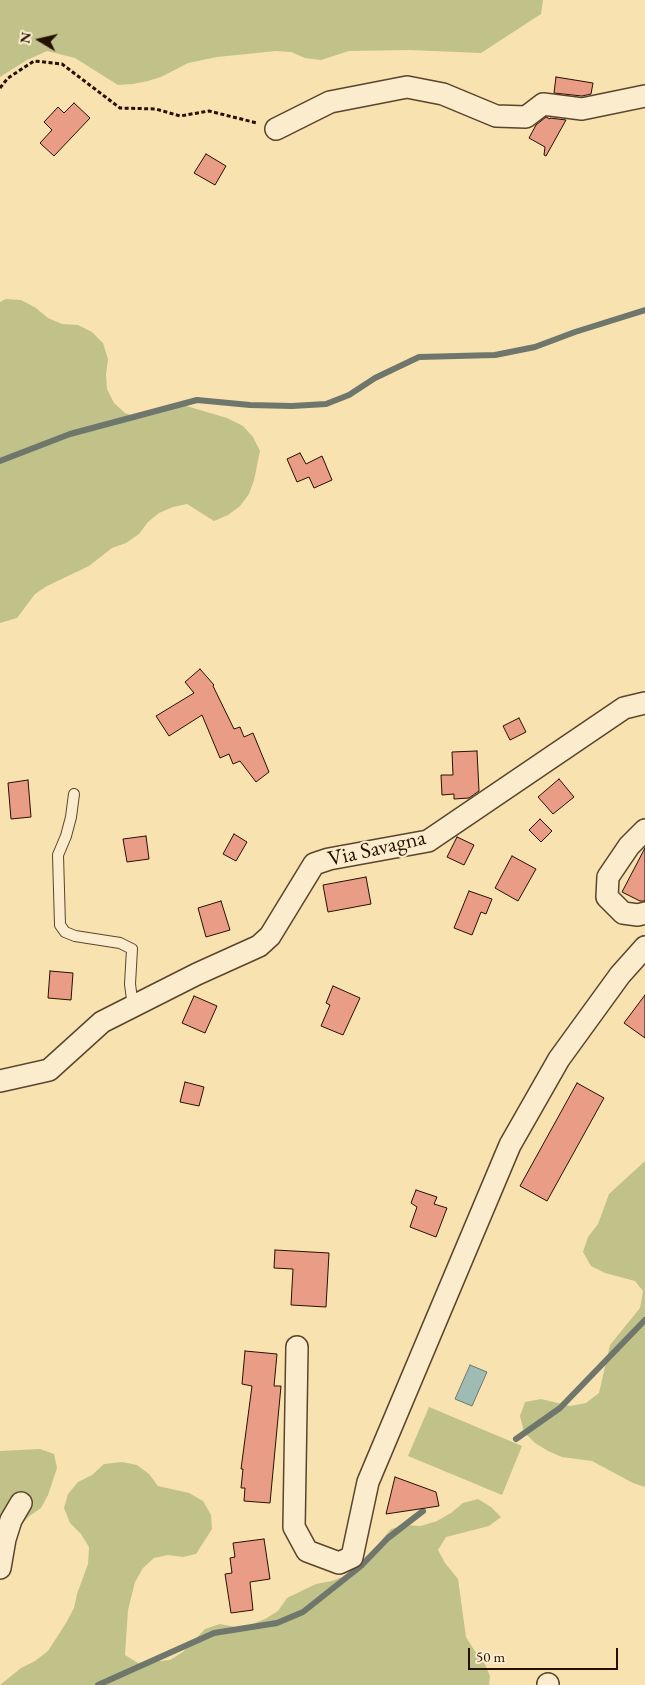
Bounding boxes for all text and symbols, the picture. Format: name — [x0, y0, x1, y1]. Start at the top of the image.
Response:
north arrow — [15, 15, 65, 65]
text: N — [15, 31, 35, 45]
street label: Via Savagna — [326, 825, 428, 873]
scale bar — [470, 1638, 620, 1670]
text: 50 m — [476, 1647, 505, 1666]

